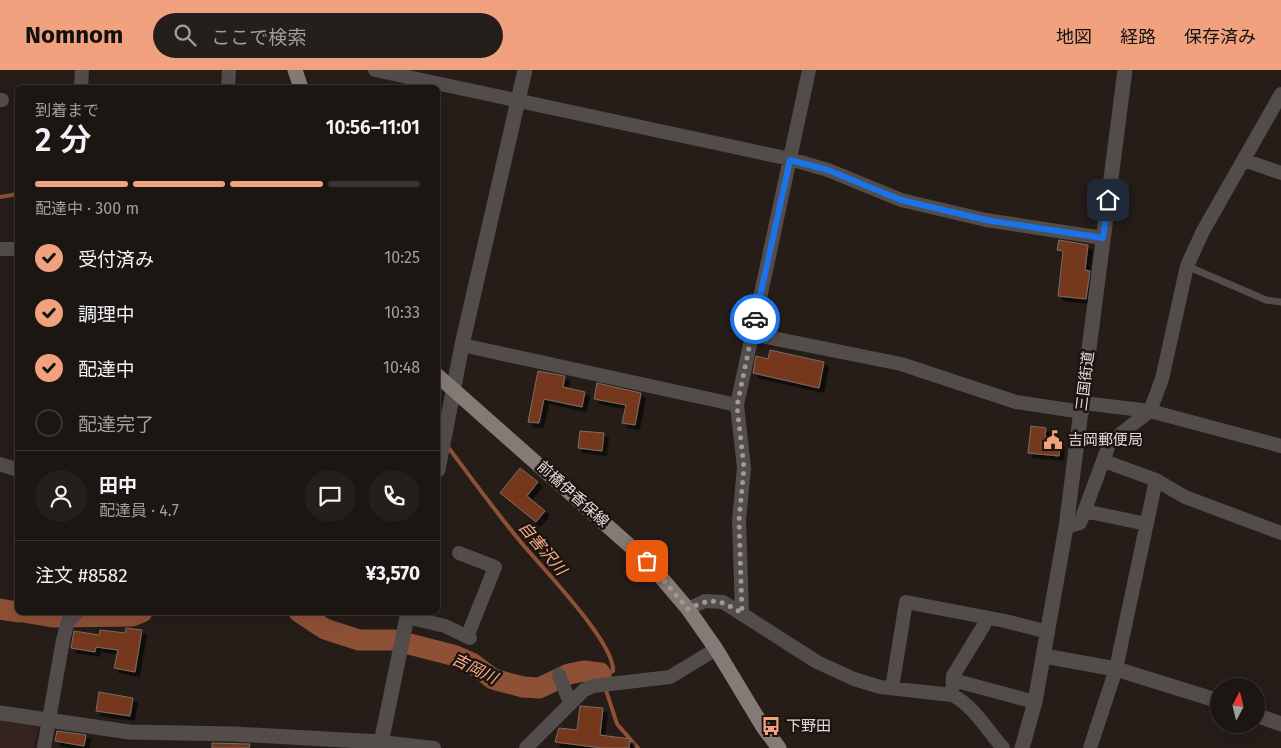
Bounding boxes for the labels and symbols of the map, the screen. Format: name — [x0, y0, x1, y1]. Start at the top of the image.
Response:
pin — [1087, 179, 1129, 221]
courier — [730, 294, 780, 344]
street label: 三国街道 — [1072, 350, 1098, 412]
public building icon: 吉岡郵便局 — [1042, 429, 1064, 451]
place label: 吉岡郵便局 — [1068, 431, 1143, 449]
street label: 前橋伊香保線 — [534, 457, 612, 531]
water label: 自害沢川 — [515, 518, 572, 580]
pin — [626, 540, 668, 582]
water label: 吉岡川 — [449, 649, 502, 688]
north arrow — [1210, 678, 1265, 732]
bus stop icon: 下野田 — [760, 715, 782, 737]
place label: 下野田 — [786, 717, 831, 735]

